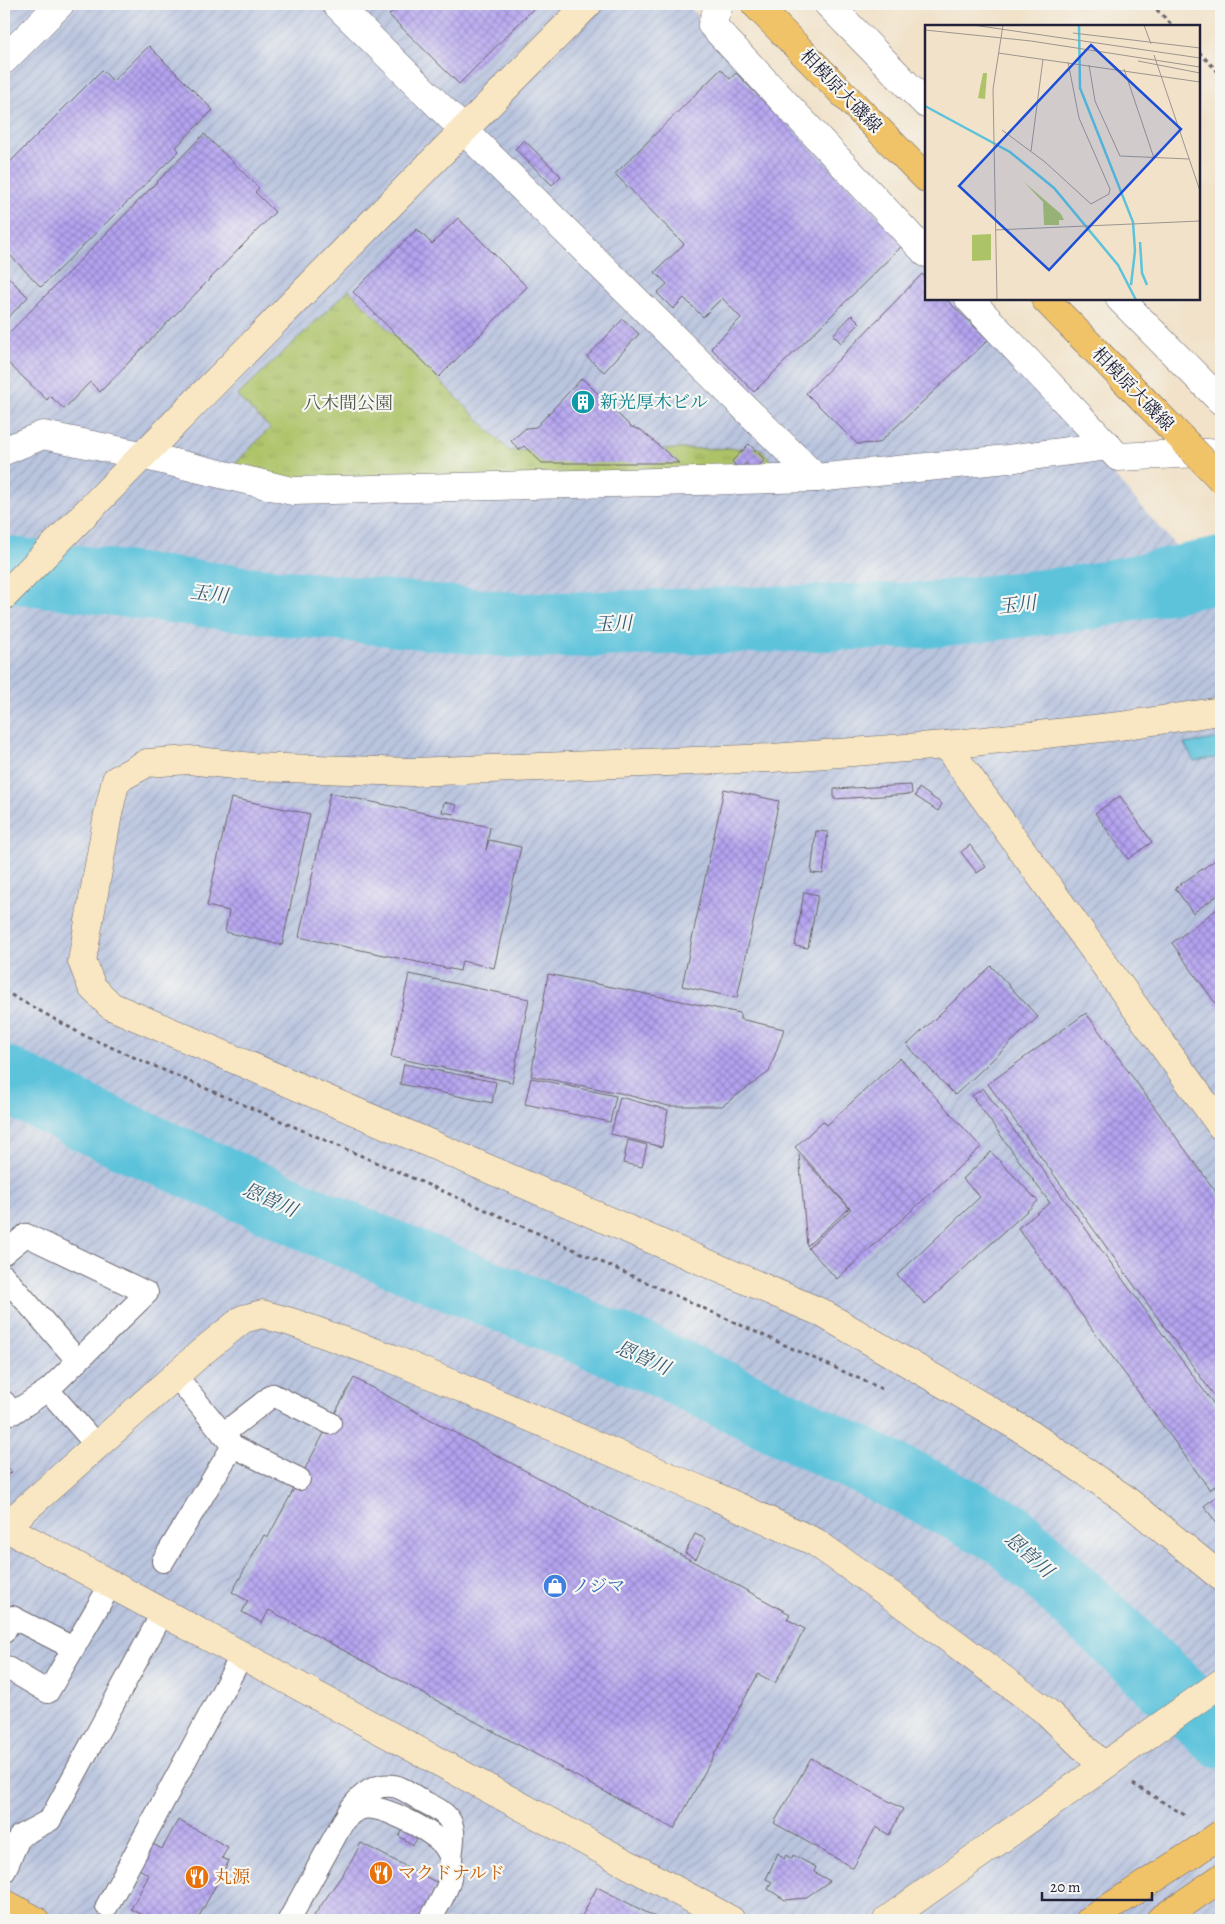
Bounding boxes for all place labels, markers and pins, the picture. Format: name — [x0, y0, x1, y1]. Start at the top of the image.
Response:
building icon: 新光厚木ビル — [570, 389, 596, 415]
place label: 新光厚木ビル — [600, 390, 708, 414]
shop icon: ノジマ — [542, 1573, 568, 1599]
place label: ノジマ — [572, 1574, 625, 1598]
restaurant icon: マクドナルド — [368, 1860, 394, 1886]
place label: マクドナルド — [398, 1861, 505, 1885]
restaurant icon: 丸源 — [184, 1864, 210, 1890]
place label: 丸源 — [214, 1865, 250, 1889]

